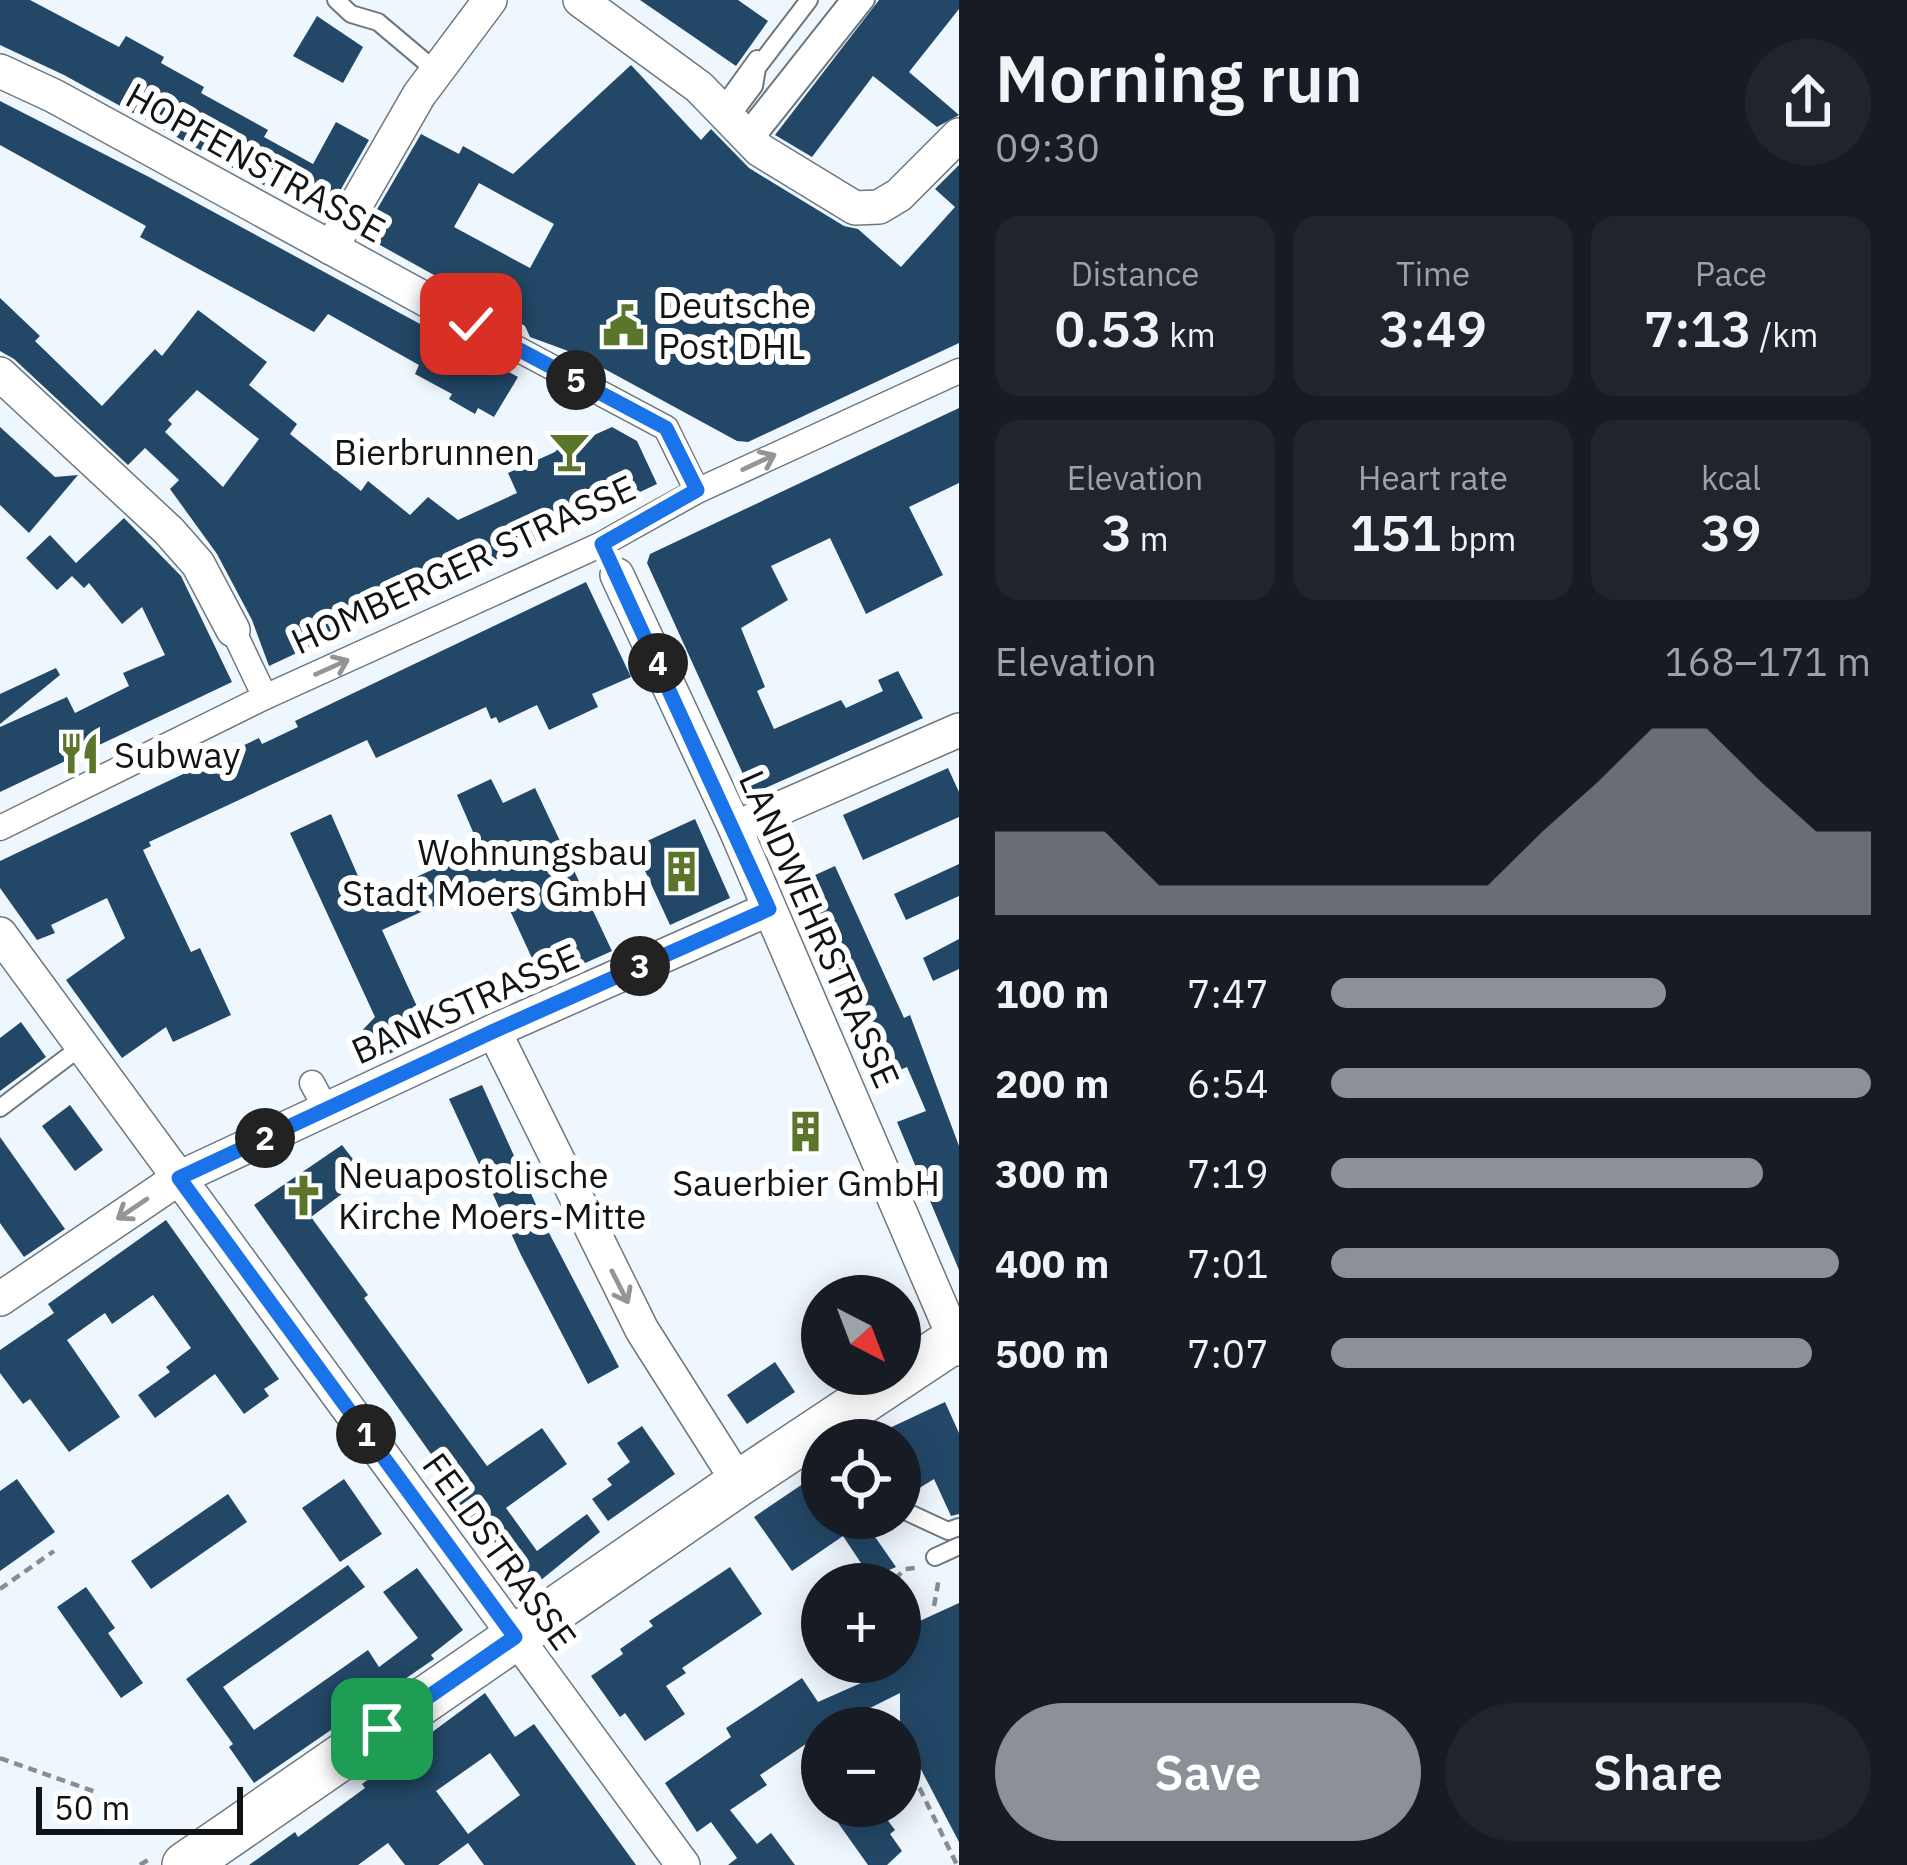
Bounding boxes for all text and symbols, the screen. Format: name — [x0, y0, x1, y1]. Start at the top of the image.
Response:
text: Morning run — [995, 34, 1363, 120]
button: share — [1745, 39, 1871, 165]
street label: HOPFENSTRASSE — [118, 71, 394, 253]
text: 09:30 — [995, 122, 1100, 173]
text: Distance — [1071, 252, 1199, 295]
text: Time — [1396, 252, 1470, 295]
text: Pace — [1695, 252, 1767, 295]
pin — [420, 273, 522, 375]
place label: Deutsche Post DHL — [658, 281, 811, 369]
icon: check — [438, 291, 504, 357]
text: 0.53 — [1054, 295, 1162, 361]
text: 3:49 — [1379, 295, 1487, 361]
text: 7:13 — [1644, 295, 1752, 361]
public building icon: Deutsche Post DHL — [601, 302, 647, 348]
text: km — [1162, 313, 1216, 356]
text: /km — [1752, 313, 1818, 356]
pin: 5 — [546, 350, 606, 410]
text: 5 — [566, 358, 586, 401]
place label: Bierbrunnen — [334, 428, 535, 475]
bar icon: Bierbrunnen — [546, 428, 592, 474]
one-way arrow — [740, 450, 776, 472]
text: Elevation — [1067, 456, 1203, 499]
text: Heart rate — [1358, 456, 1508, 499]
text: kcal — [1701, 456, 1761, 499]
street label: HOMBERGER STRASSE — [283, 464, 643, 664]
text: 3 — [1101, 499, 1132, 565]
text: 151 — [1350, 499, 1441, 565]
text: 39 — [1700, 499, 1762, 565]
text: m — [1132, 517, 1169, 560]
text: bpm — [1441, 517, 1516, 560]
pin: 4 — [628, 633, 688, 693]
text: Elevation — [995, 636, 1157, 687]
text: 168–171 m — [1664, 636, 1871, 687]
text: 4 — [648, 641, 668, 684]
one-way arrow — [313, 654, 349, 676]
restaurant icon: Subway — [57, 731, 103, 777]
place label: Subway — [114, 731, 240, 778]
street label: LANDWEHRSTRASSE — [729, 763, 911, 1095]
place label: Wohnungsbau Stadt Moers GmbH — [342, 828, 648, 916]
building icon: Wohnungsbau Stadt Moers GmbH — [659, 849, 705, 895]
street label: BANKSTRASSE — [344, 932, 586, 1074]
pin: 3 — [610, 936, 670, 996]
text: 3 — [630, 944, 650, 987]
text: 100 m — [995, 968, 1109, 1019]
text: 7:47 — [1187, 968, 1269, 1019]
text: 200 m — [995, 1058, 1109, 1109]
text: 6:54 — [1187, 1058, 1269, 1109]
pin: 2 — [235, 1108, 295, 1168]
building icon: Sauerbier GmbH — [783, 1109, 829, 1155]
text: 2 — [255, 1116, 275, 1159]
text: 300 m — [995, 1148, 1109, 1199]
text: 7:19 — [1187, 1148, 1269, 1199]
place label: Neuapostolische Kirche Moers-Mitte — [338, 1151, 646, 1239]
place label: Sauerbier GmbH — [672, 1159, 940, 1206]
church icon: Neuapostolische Kirche Moers-Mitte — [281, 1172, 327, 1218]
one-way arrow — [116, 1197, 150, 1222]
text: 400 m — [995, 1238, 1109, 1289]
text: 7:01 — [1187, 1238, 1269, 1289]
one-way arrow — [610, 1268, 633, 1304]
north arrow — [801, 1275, 921, 1395]
map controls — [801, 1275, 921, 1827]
text: 500 m — [995, 1328, 1109, 1379]
text: 7:07 — [1187, 1328, 1269, 1379]
pin: 1 — [336, 1404, 396, 1464]
text: 1 — [356, 1412, 376, 1455]
button: locate — [801, 1419, 921, 1539]
street label: FELDSTRASSE — [413, 1443, 587, 1659]
button: + — [801, 1563, 921, 1683]
pin — [331, 1678, 433, 1780]
icon: arrive — [349, 1696, 415, 1762]
button: Save — [995, 1703, 1421, 1841]
button: Share — [1445, 1703, 1871, 1841]
button: − — [801, 1707, 921, 1827]
scale bar — [36, 1781, 243, 1834]
text: 50 m — [54, 1786, 130, 1829]

